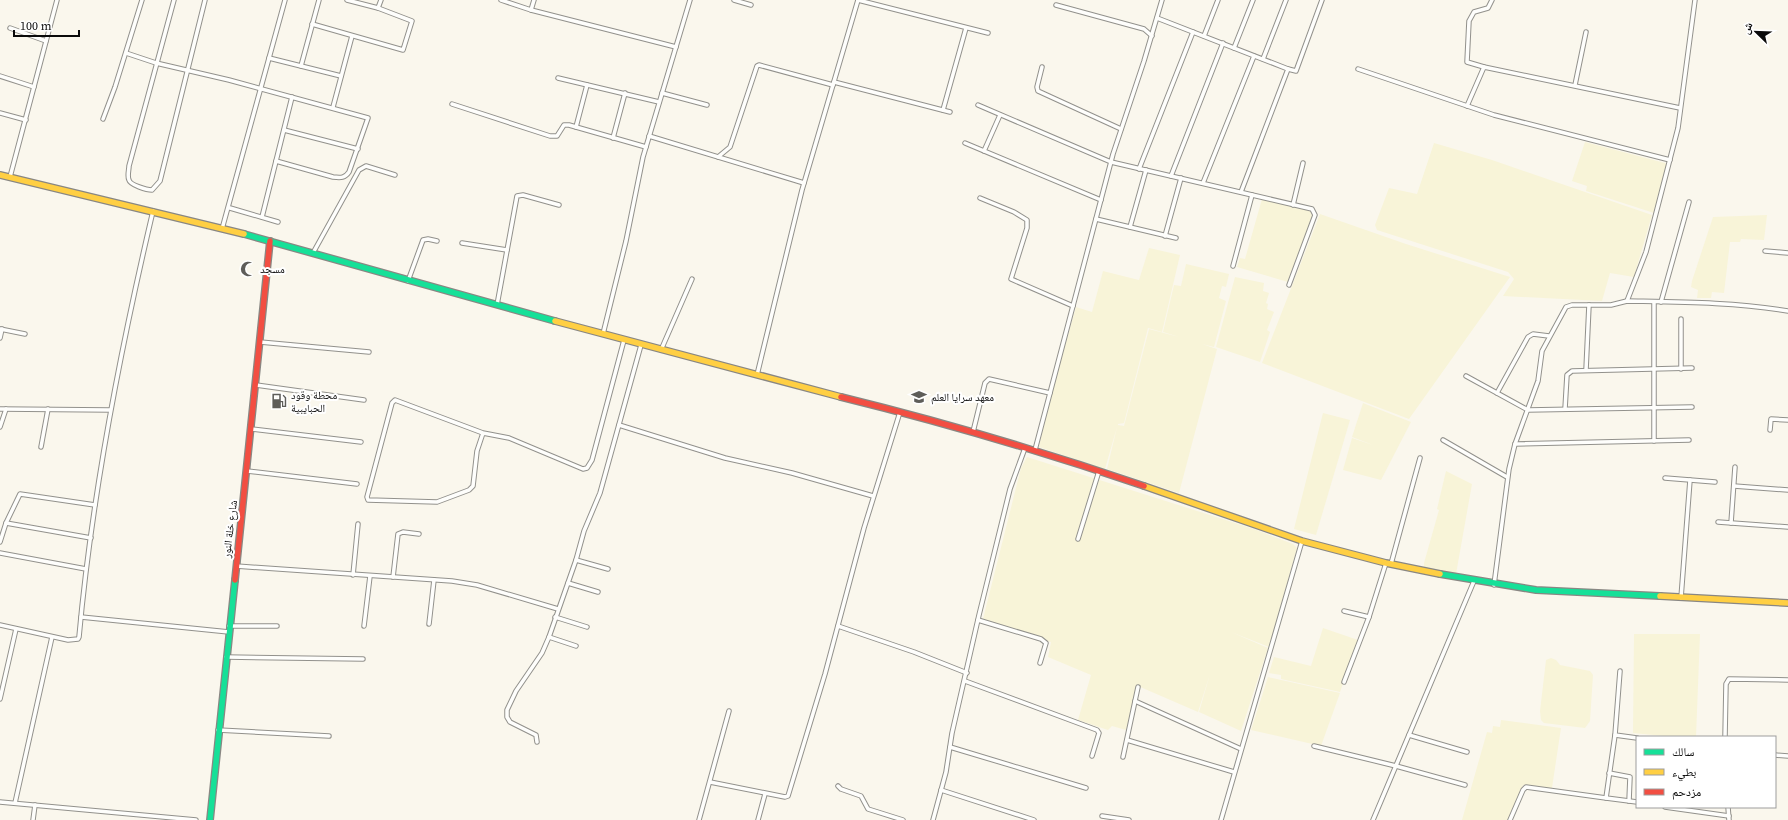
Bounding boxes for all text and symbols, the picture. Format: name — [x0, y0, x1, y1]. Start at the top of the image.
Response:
scale bar — [14, 12, 79, 38]
north arrow — [1736, 12, 1776, 52]
text: 100 m — [20, 18, 52, 34]
text: ش — [1738, 20, 1757, 37]
mosque icon: مسجد — [239, 260, 257, 278]
place label: مسجد — [260, 262, 285, 277]
place label: محطة وقود الحبايبية — [291, 388, 337, 416]
school or university icon: معهد سرايا العلم — [910, 388, 928, 406]
place label: معهد سرايا العلم — [931, 390, 994, 405]
fuel station icon: محطة وقود الحبايبية — [270, 392, 288, 410]
street label: شارع خلة النور — [219, 499, 241, 560]
legend — [1636, 736, 1776, 808]
text: سالك — [1672, 744, 1694, 760]
text: بطيء — [1672, 764, 1696, 782]
text: مزدحم — [1672, 784, 1701, 800]

